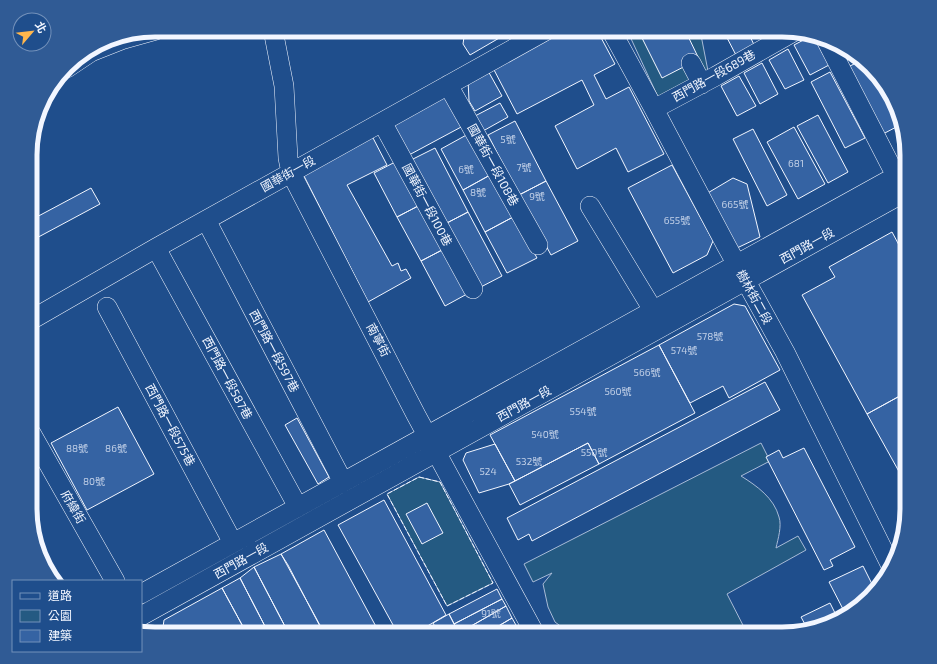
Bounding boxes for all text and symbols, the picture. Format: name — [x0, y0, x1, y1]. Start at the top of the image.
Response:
north arrow — [12, 12, 52, 52]
text: 北 — [33, 19, 50, 35]
street label: 西門路一段689巷 — [669, 46, 758, 104]
street label: 國華街一段108巷 — [466, 121, 522, 208]
house number: 5號 — [500, 133, 516, 145]
street label: 國華街一段 — [258, 152, 317, 194]
house number: 681 — [788, 157, 804, 169]
street label: 國華街一段100巷 — [400, 161, 455, 248]
house number: 7號 — [516, 161, 532, 173]
house number: 6號 — [458, 163, 474, 175]
house number: 8號 — [470, 186, 486, 198]
house number: 9號 — [529, 190, 545, 202]
house number: 665號 — [722, 198, 748, 210]
house number: 655號 — [664, 214, 690, 226]
street label: 西門路一段 — [777, 224, 836, 266]
street label: 樹林街二段 — [734, 267, 776, 326]
street label: 西門路一段597巷 — [247, 307, 303, 394]
street label: 南寧街 — [364, 320, 394, 359]
house number: 578號 — [697, 330, 723, 342]
street label: 西門路一段587巷 — [200, 334, 256, 421]
house number: 574號 — [671, 344, 697, 356]
house number: 566號 — [634, 366, 660, 378]
street label: 西門路一段575巷 — [143, 381, 198, 468]
street label: 西門路一段 — [494, 382, 553, 424]
house number: 560號 — [604, 385, 632, 397]
house number: 554號 — [570, 405, 596, 417]
house number: 540號 — [531, 428, 559, 440]
house number: 88號 — [66, 442, 88, 454]
house number: 86號 — [105, 442, 127, 454]
house number: 550號 — [581, 446, 607, 458]
house number: 532號 — [516, 455, 542, 467]
house number: 524 — [479, 465, 497, 477]
house number: 80號 — [83, 475, 105, 487]
street label: 府緯街 — [59, 487, 89, 526]
street label: 西門路一段 — [211, 539, 270, 581]
legend — [12, 580, 142, 652]
text: 道路 — [48, 588, 72, 602]
house number: 91號 — [481, 607, 501, 619]
text: 公園 — [48, 608, 72, 622]
text: 建築 — [48, 628, 72, 642]

